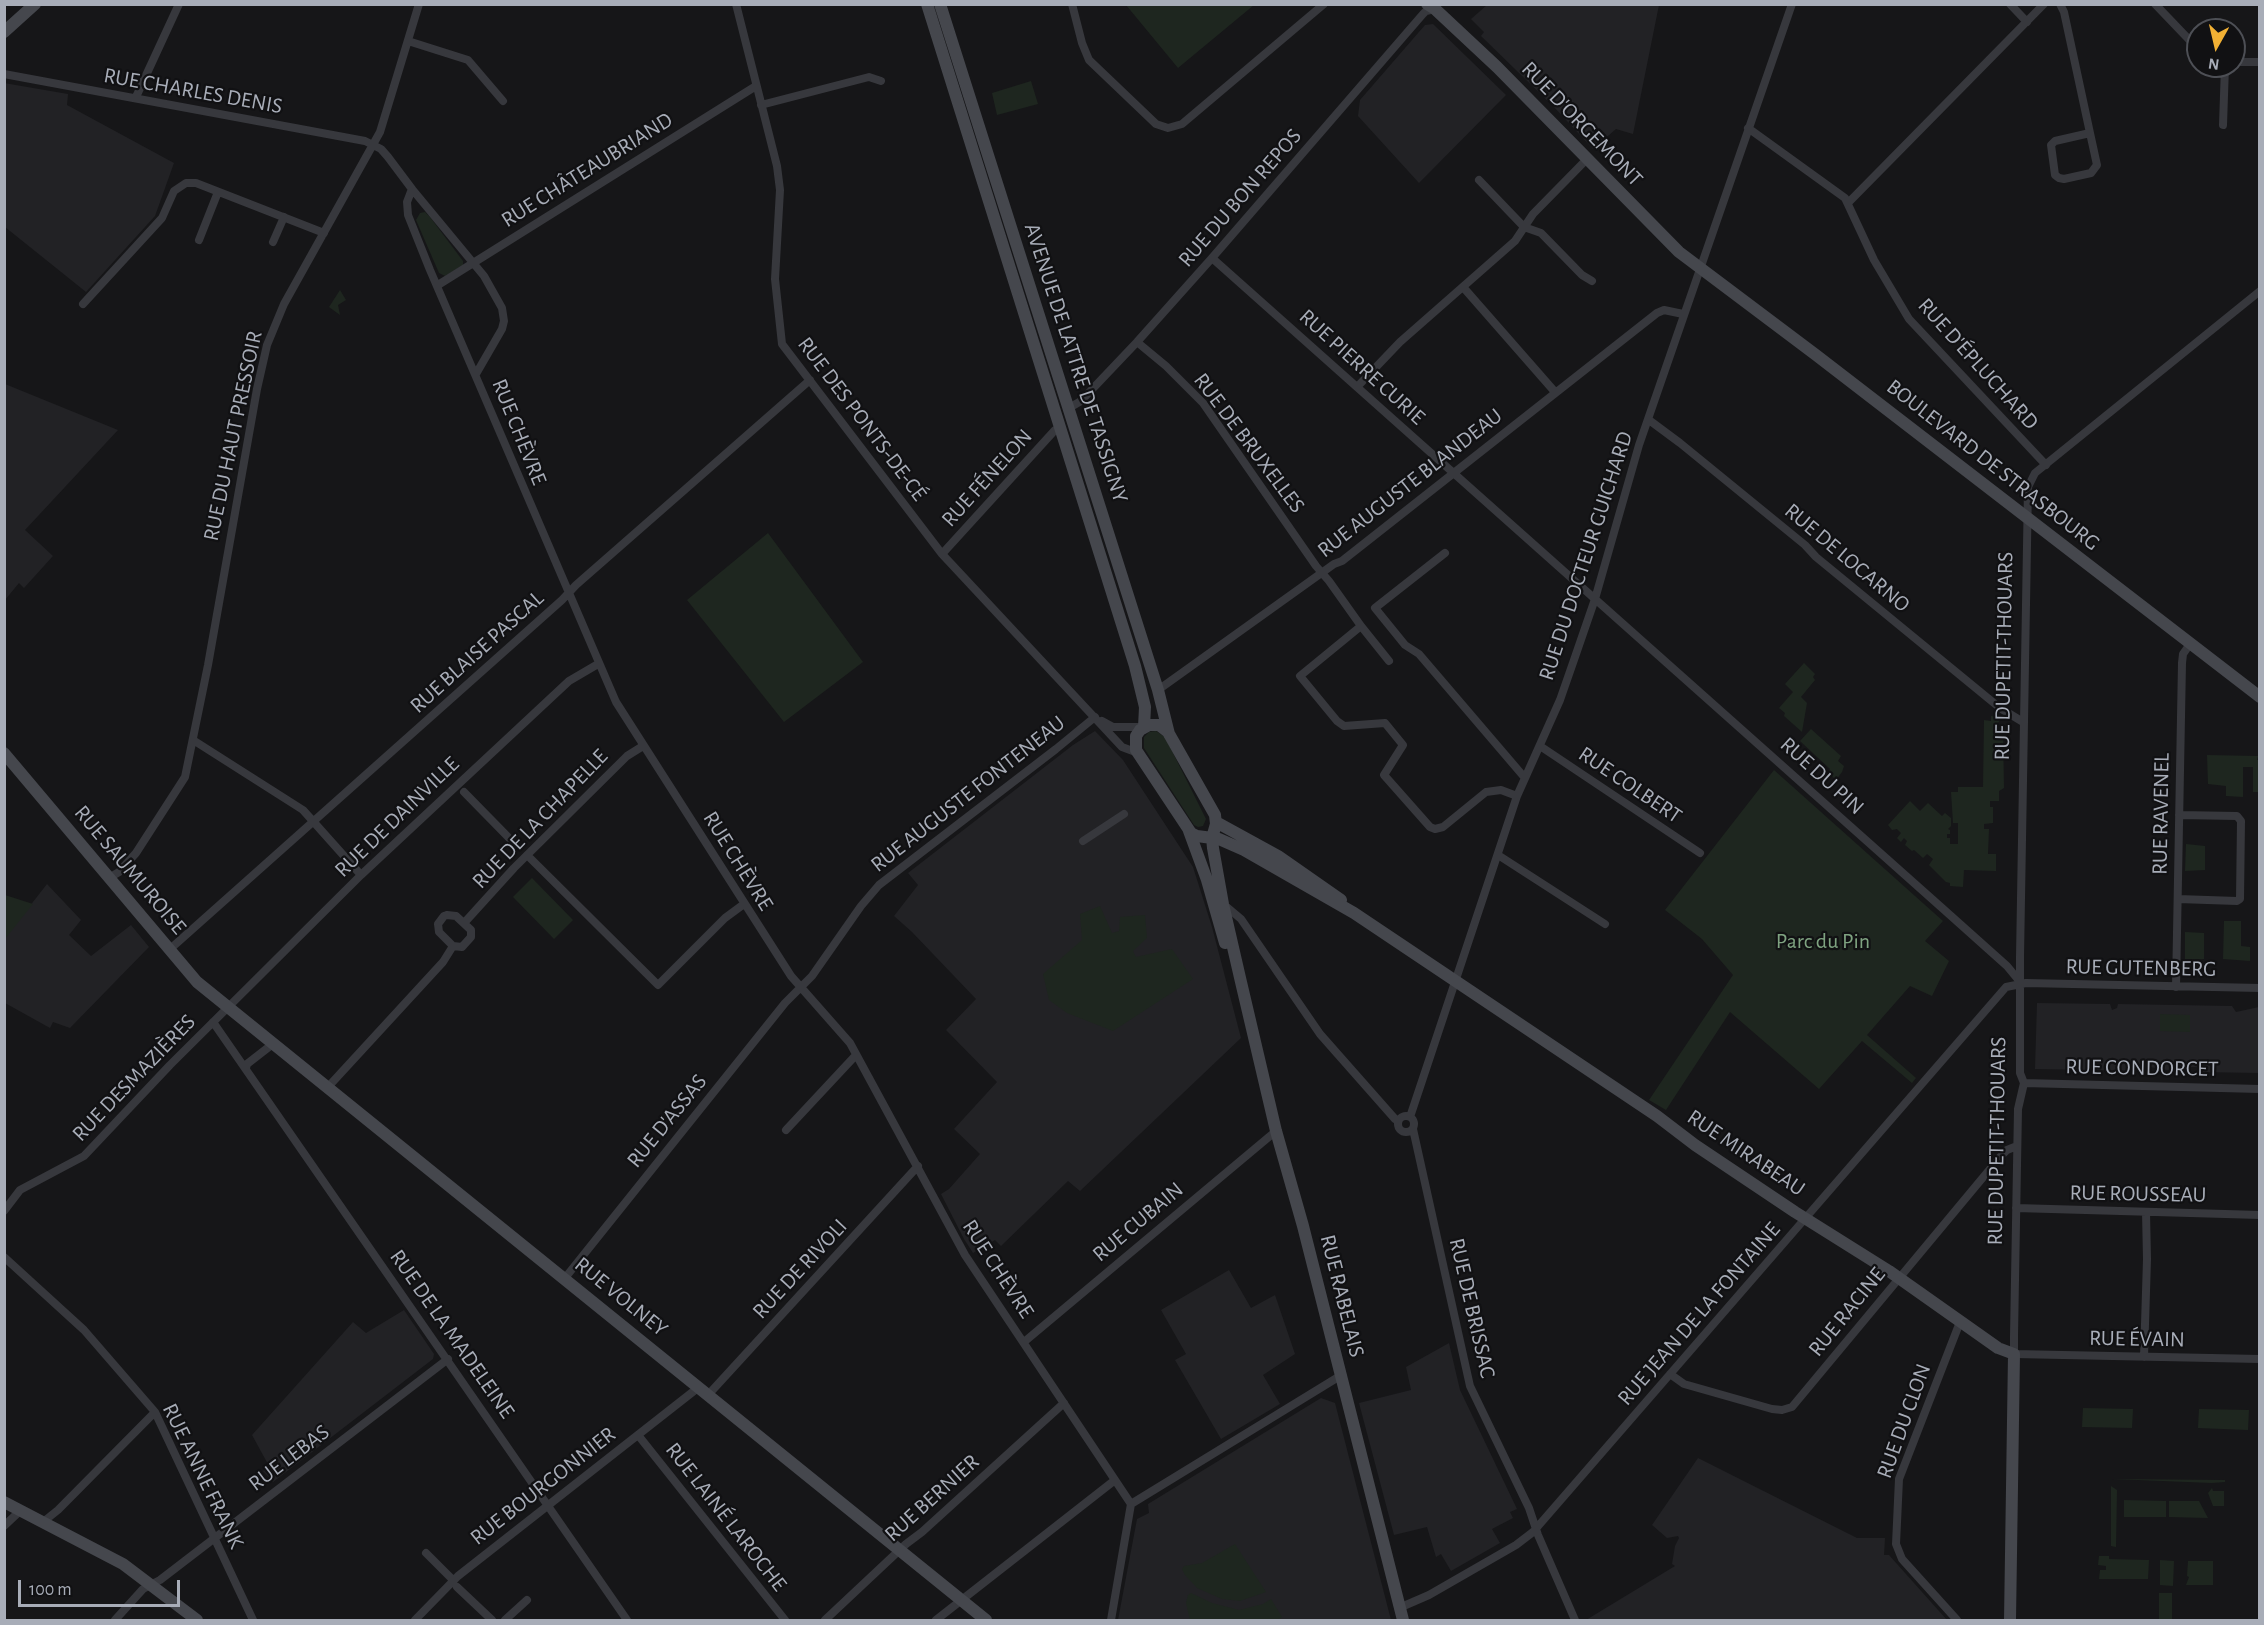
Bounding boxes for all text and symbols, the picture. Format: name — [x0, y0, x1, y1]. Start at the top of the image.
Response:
north arrow — [2186, 18, 2246, 78]
text: N — [2207, 55, 2220, 73]
street label: RUE D'ORGEMONT — [1516, 56, 1648, 192]
street label: RUE CHARLES DENIS — [102, 62, 284, 120]
street label: RUE CHÂTEAUBRIAND — [496, 107, 678, 233]
street label: RUE DU BON REPOS — [1173, 124, 1307, 272]
street label: AVENUE DE LATTRE DE TASSIGNY — [1018, 220, 1134, 506]
street label: RUE D'ÉPLUCHARD — [1912, 293, 2044, 435]
street label: RUE PIERRE CURIE — [1294, 304, 1430, 430]
street label: RUE DU HAUT PRESSOIR — [198, 329, 268, 543]
street label: RUE DES PONTS-DE-CÉ — [792, 332, 932, 506]
street label: RUE DE BRUXELLES — [1188, 368, 1310, 518]
street label: BOULEVARD DE STRASBOURG — [1881, 374, 2105, 556]
street label: RUE CHÈVRE — [486, 375, 552, 489]
street label: RUE AUGUSTE BLANDEAU — [1312, 403, 1508, 563]
street label: RUE FÉNELON — [936, 423, 1038, 533]
street label: RUE DU DOCTEUR GUICHARD — [1533, 428, 1639, 684]
street label: RUE DE LOCARNO — [1779, 498, 1915, 618]
street label: RUE DUPETIT-THOUARS — [1989, 551, 2019, 761]
street label: RUE BLAISE PASCAL — [405, 585, 549, 719]
street label: RUE AUGUSTE FONTENEAU — [866, 710, 1070, 878]
street label: RUE DU PIN — [1775, 731, 1869, 821]
street label: RUE COLBERT — [1573, 741, 1687, 829]
street label: RUE DE LA CHAPELLE — [467, 744, 613, 894]
street label: RUE DE DAINVILLE — [329, 751, 465, 883]
street label: RUE RAVENEL — [2147, 753, 2175, 875]
street label: RUE SAUMUROISE — [68, 800, 192, 940]
street label: RUE CHÈVRE — [697, 806, 779, 916]
park label: Parc du Pin — [1776, 928, 1870, 954]
street label: RUE GUTENBERG — [2065, 953, 2217, 983]
street label: RUE DESMAZIÈRES — [67, 1009, 201, 1147]
street label: RUE DUPETIT-THOUARS — [1982, 1036, 2012, 1246]
street label: RUE CONDORCET — [2065, 1053, 2219, 1083]
street label: RUE D'ASSAS — [621, 1069, 713, 1173]
street label: RUE MIRABEAU — [1682, 1104, 1810, 1202]
street label: RUE CUBAIN — [1087, 1176, 1189, 1268]
street label: RUE ROUSSEAU — [2069, 1180, 2207, 1208]
street label: RUE DE RIVOLI — [747, 1214, 853, 1324]
street label: RUE CHÈVRE — [956, 1215, 1040, 1323]
street label: RUE JEAN DE LA FONTAINE — [1612, 1217, 1786, 1411]
street label: RUE RABELAIS — [1314, 1232, 1370, 1360]
street label: RUE DE BRISSAC — [1443, 1235, 1501, 1381]
street label: RUE DE LA MADELEINE — [384, 1245, 520, 1423]
street label: RUE VOLNEY — [569, 1251, 673, 1343]
street label: RUE RACINE — [1803, 1262, 1891, 1362]
street label: RUE ÉVAIN — [2089, 1325, 2185, 1353]
street label: RUE DU CLON — [1871, 1360, 1937, 1482]
street label: RUE ANNE FRANK — [156, 1399, 250, 1553]
street label: RUE LEBAS — [243, 1419, 335, 1497]
street label: RUE BOURGONNIER — [465, 1421, 621, 1551]
street label: RUE LAINÉ LAROCHE — [660, 1437, 792, 1597]
street label: RUE BERNIER — [879, 1449, 985, 1547]
scale bar — [21, 1568, 183, 1606]
text: 100 m — [29, 1581, 72, 1599]

